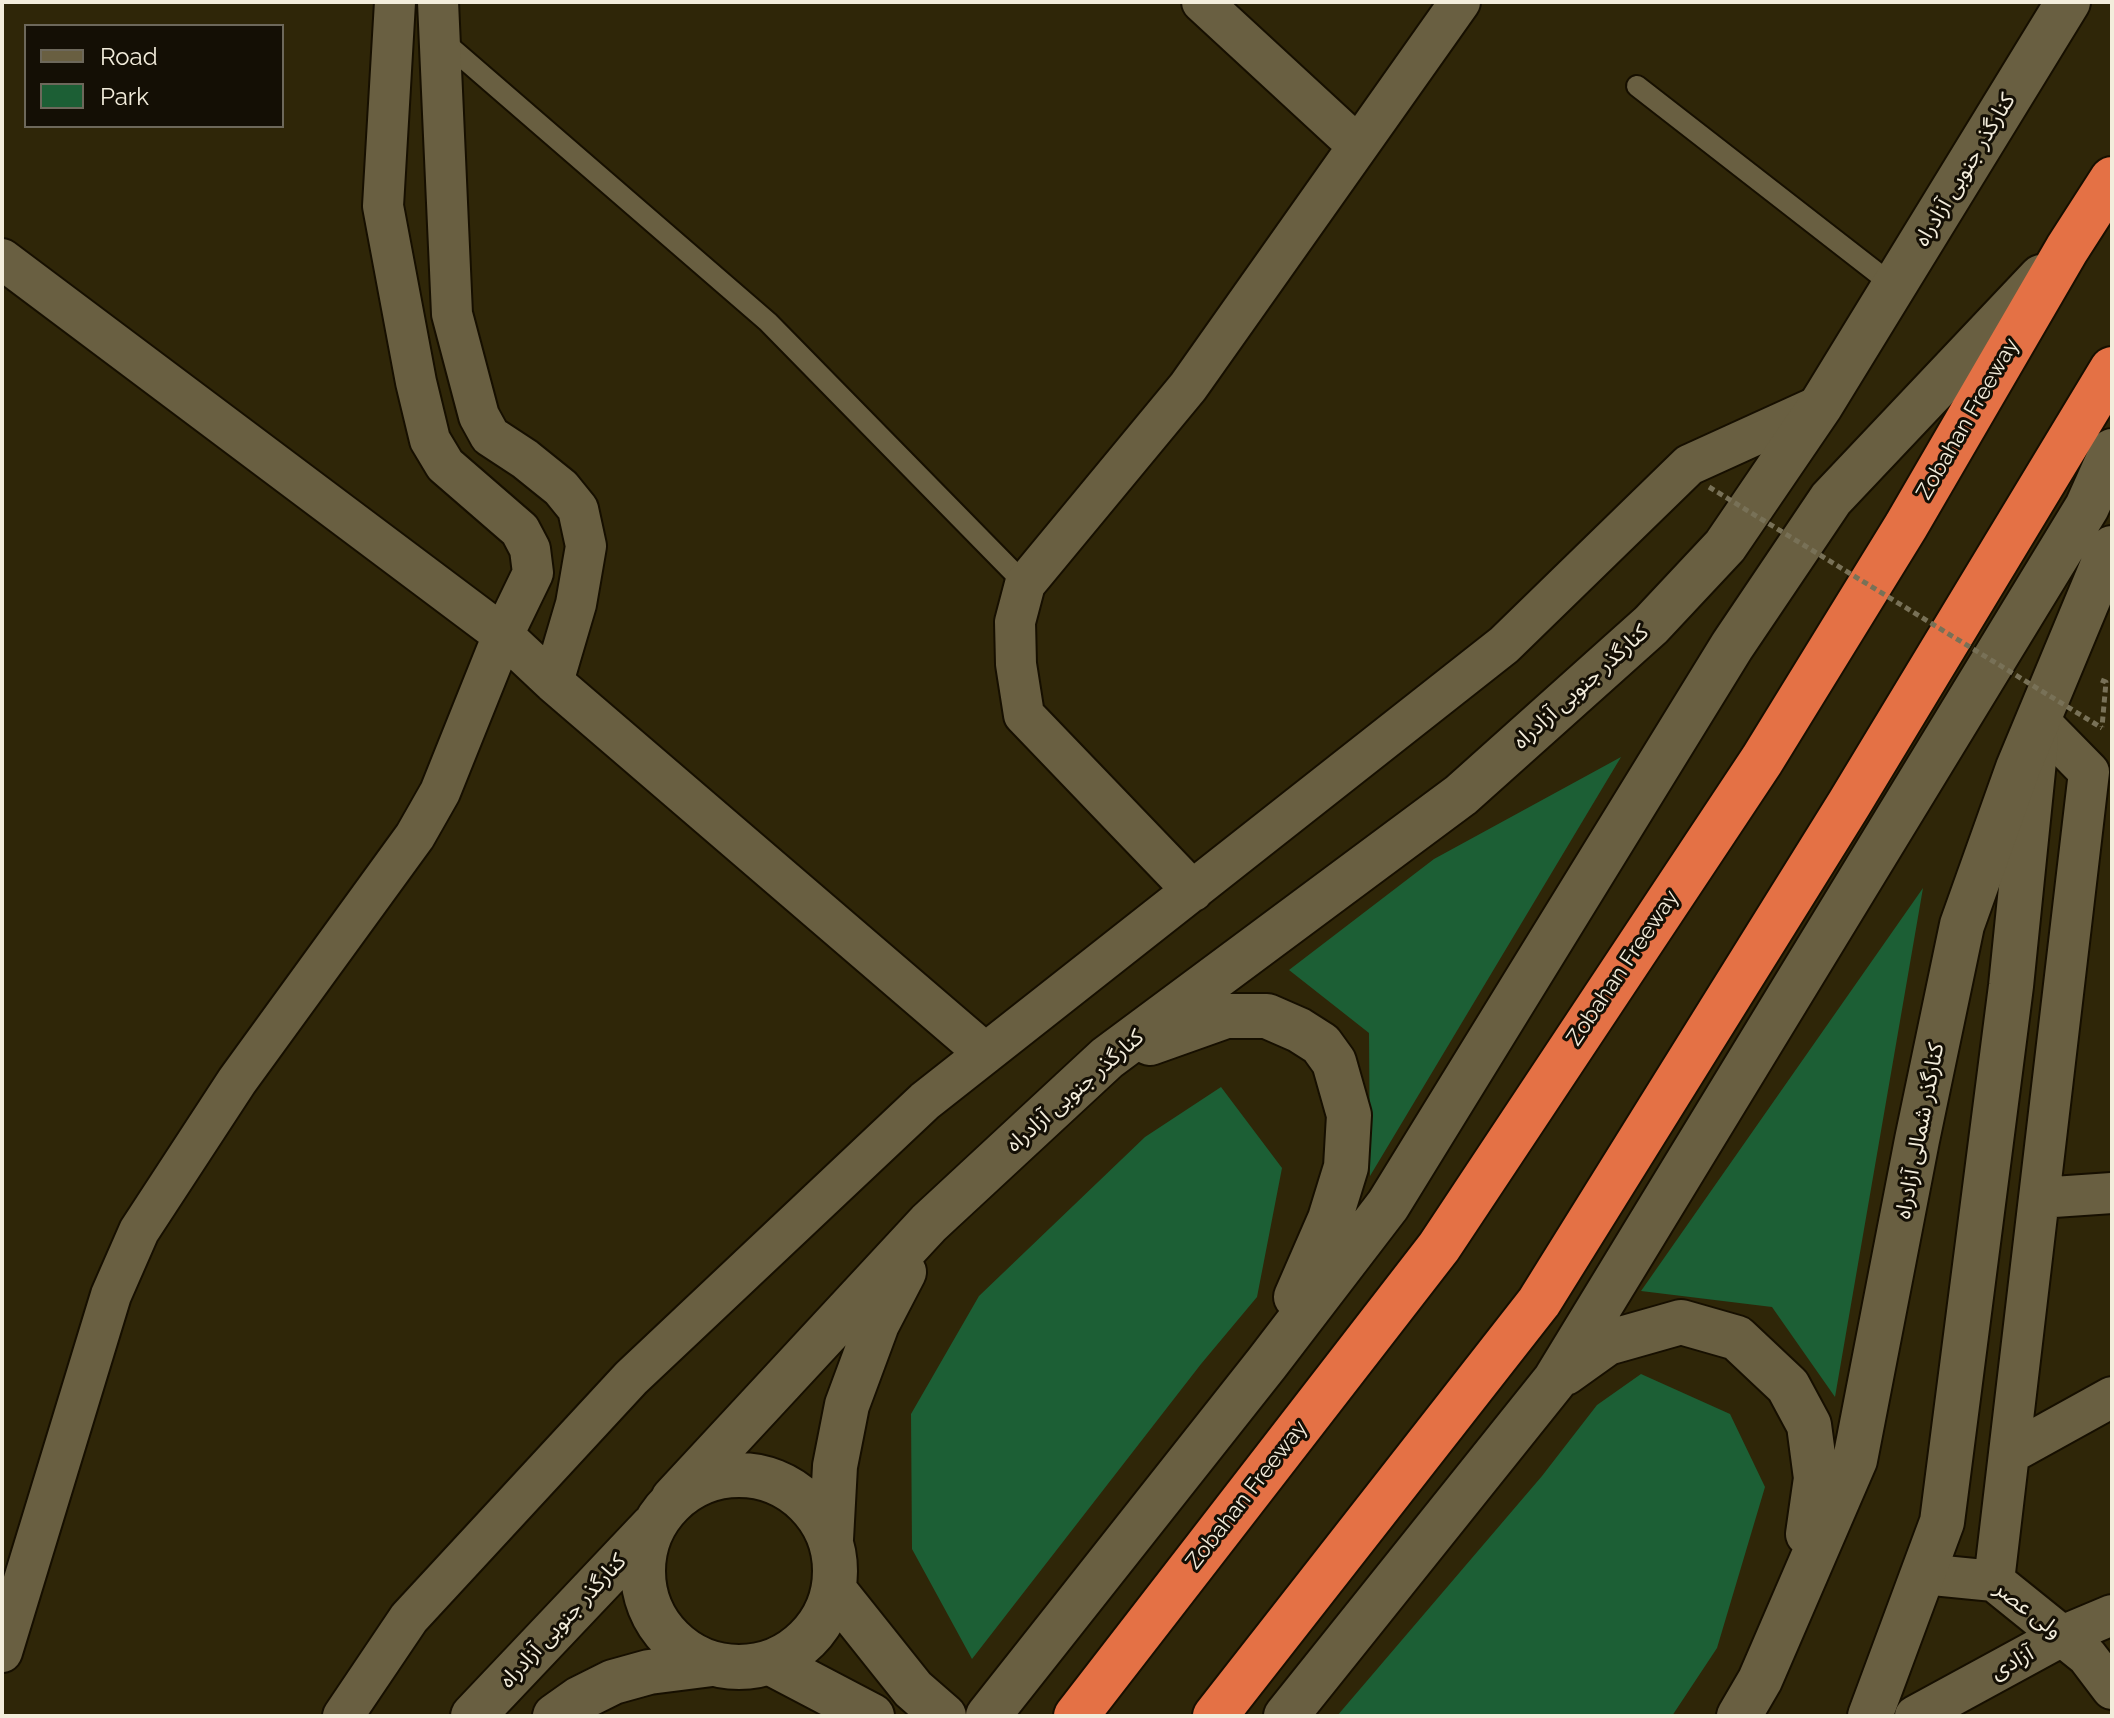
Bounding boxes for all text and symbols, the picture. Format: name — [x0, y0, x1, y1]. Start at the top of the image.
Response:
legend — [24, 24, 284, 128]
text: Road — [100, 42, 158, 71]
text: Park — [100, 82, 149, 111]
street label: کنارگذر جنوبی آزادراه — [1909, 89, 2021, 251]
street label: Zobahan Freeway — [1911, 334, 2025, 504]
street label: کنارگذر جنوبی آزادراه — [1508, 619, 1654, 755]
street label: Zobahan Freeway — [1561, 885, 1685, 1051]
street label: کنارگذر جنوبی آزادراه — [1001, 1024, 1149, 1158]
street label: کنارگذر شمالی آزادراه — [1890, 1041, 1950, 1221]
street label: Zobahan Freeway — [1181, 1415, 1313, 1575]
street label: کنارگذر جنوبی آزادراه — [494, 1549, 632, 1693]
street label: ولی عصر — [1989, 1576, 2067, 1644]
street label: آزادی — [1986, 1641, 2038, 1685]

